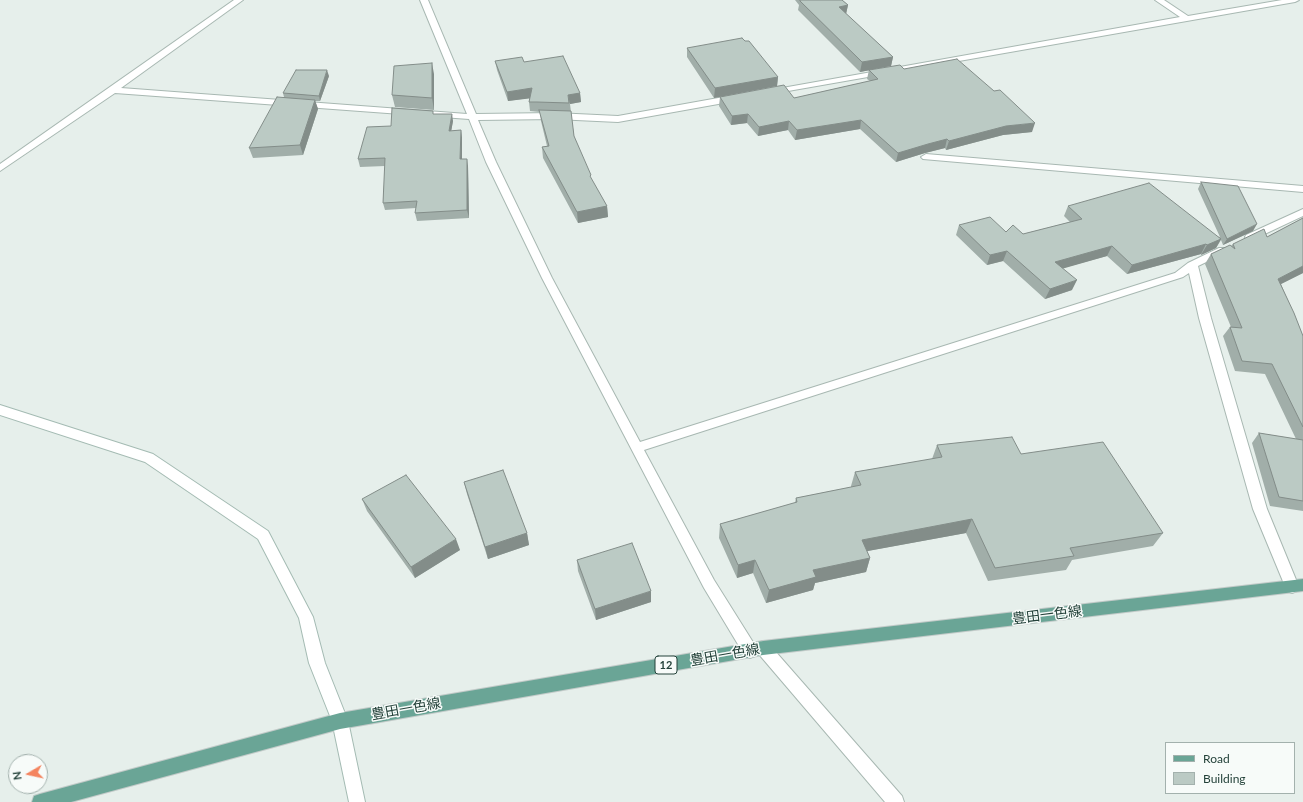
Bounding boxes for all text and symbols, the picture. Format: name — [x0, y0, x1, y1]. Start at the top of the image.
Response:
street label: 豊田一色線 — [1011, 602, 1083, 628]
street label: 豊田一色線 — [689, 641, 761, 669]
road number: 12 — [655, 656, 677, 674]
street label: 豊田一色線 — [370, 695, 442, 723]
legend — [1165, 742, 1295, 794]
text: Road — [1203, 751, 1230, 766]
north arrow — [8, 754, 48, 794]
text: N — [10, 771, 24, 781]
text: Building — [1203, 771, 1246, 786]

